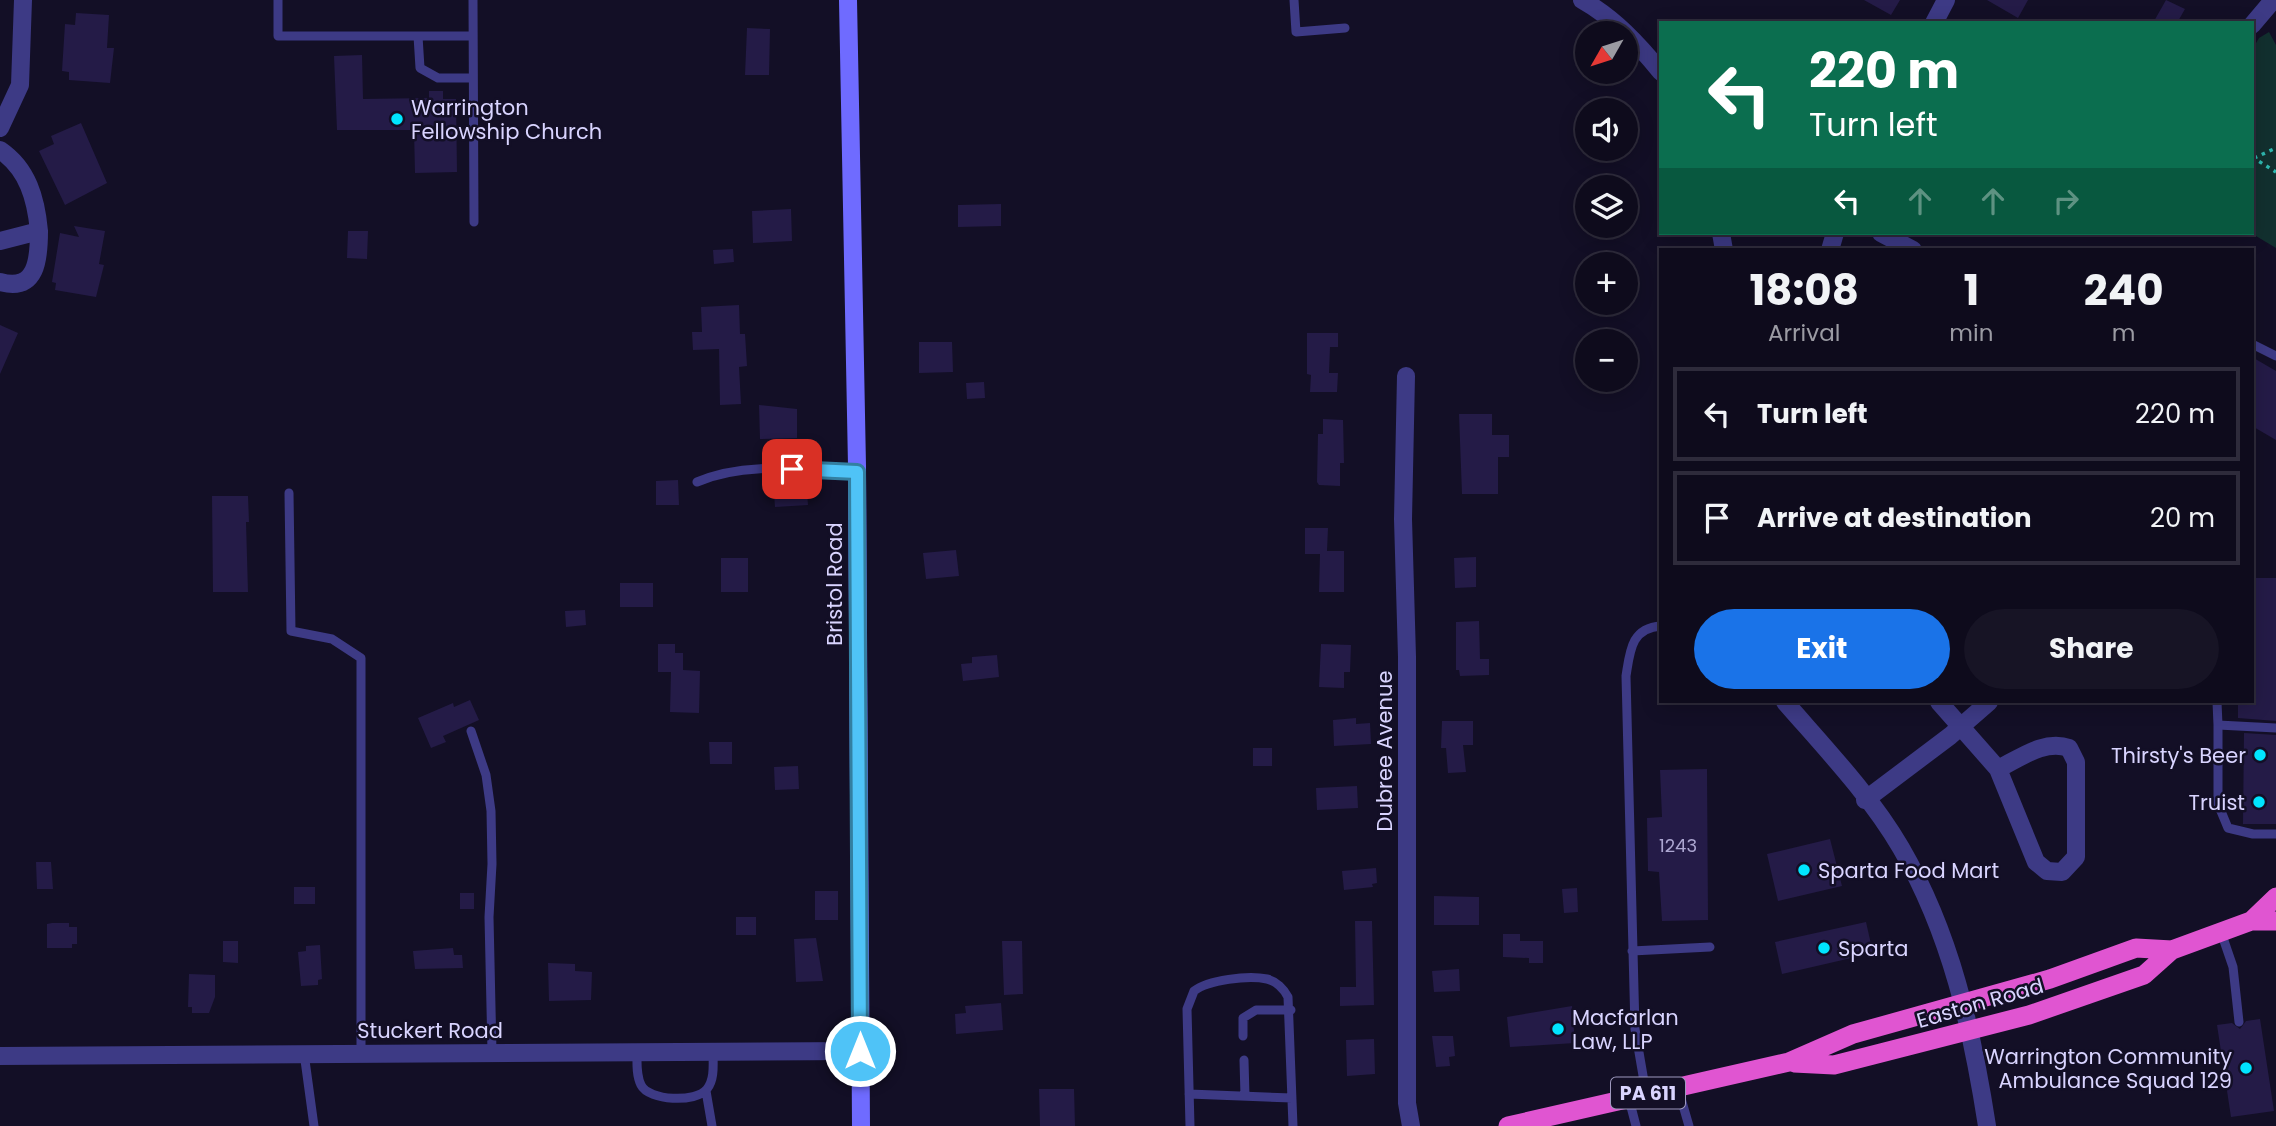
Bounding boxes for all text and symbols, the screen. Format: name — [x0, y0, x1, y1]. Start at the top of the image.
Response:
north arrow — [1575, 21, 1638, 84]
map controls — [1575, 21, 1638, 392]
text: 220 m — [1809, 37, 1959, 105]
icon: left — [1694, 49, 1785, 140]
place label: Warrington Fellowship Church — [411, 93, 602, 146]
button: sound — [1575, 98, 1638, 161]
text: Turn left — [1809, 102, 1938, 147]
marker: Warrington Fellowship Church — [389, 111, 405, 127]
button: layers — [1575, 175, 1638, 238]
icon: left — [1828, 182, 1866, 220]
icon: ahead — [1901, 182, 1939, 220]
icon: ahead — [1974, 182, 2012, 220]
icon: right — [2047, 182, 2085, 220]
button: + — [1575, 252, 1638, 315]
text: 18:08 — [1749, 261, 1859, 320]
text: 1 — [1963, 261, 1979, 320]
text: 240 — [2084, 261, 2164, 320]
text: Arrival — [1768, 317, 1840, 349]
text: min — [1949, 317, 1993, 349]
text: m — [2112, 317, 2136, 349]
button: − — [1575, 329, 1638, 392]
icon: left — [1698, 395, 1736, 433]
text: Turn left — [1757, 396, 1868, 432]
text: 220 m — [2135, 396, 2215, 432]
pin — [762, 439, 822, 499]
icon: arrive — [773, 450, 811, 488]
icon: arrive — [1698, 499, 1736, 537]
text: Arrive at destination — [1757, 500, 2032, 536]
text: 20 m — [2150, 500, 2215, 536]
street label: Bristol Road — [820, 522, 849, 646]
button: Exit — [1694, 609, 1950, 689]
button: Share — [1964, 609, 2219, 689]
street label: Dubree Avenue — [1370, 671, 1399, 831]
place label: Thirsty's Beer — [2111, 741, 2246, 770]
marker: Thirsty's Beer — [2252, 747, 2268, 763]
place label: Truist — [2189, 788, 2245, 817]
marker: Truist — [2251, 794, 2267, 810]
house number: 1243 — [1659, 833, 1697, 858]
place label: Sparta Food Mart — [1818, 856, 1999, 885]
marker: Sparta Food Mart — [1796, 862, 1812, 878]
place label: Sparta — [1838, 934, 1908, 963]
marker: Sparta — [1816, 940, 1832, 956]
street label: Easton Road — [1913, 971, 2047, 1035]
place label: Macfarlan Law, LLP — [1572, 1003, 1679, 1056]
position arrow — [823, 1014, 897, 1088]
street label: Stuckert Road — [357, 1016, 503, 1045]
marker: Macfarlan Law, LLP — [1550, 1021, 1566, 1037]
place label: Warrington Community Ambulance Squad 129 — [1984, 1042, 2232, 1095]
marker: Warrington Community Ambulance Squad 129 — [2238, 1060, 2254, 1076]
road number: PA 611 — [1611, 1078, 1685, 1108]

